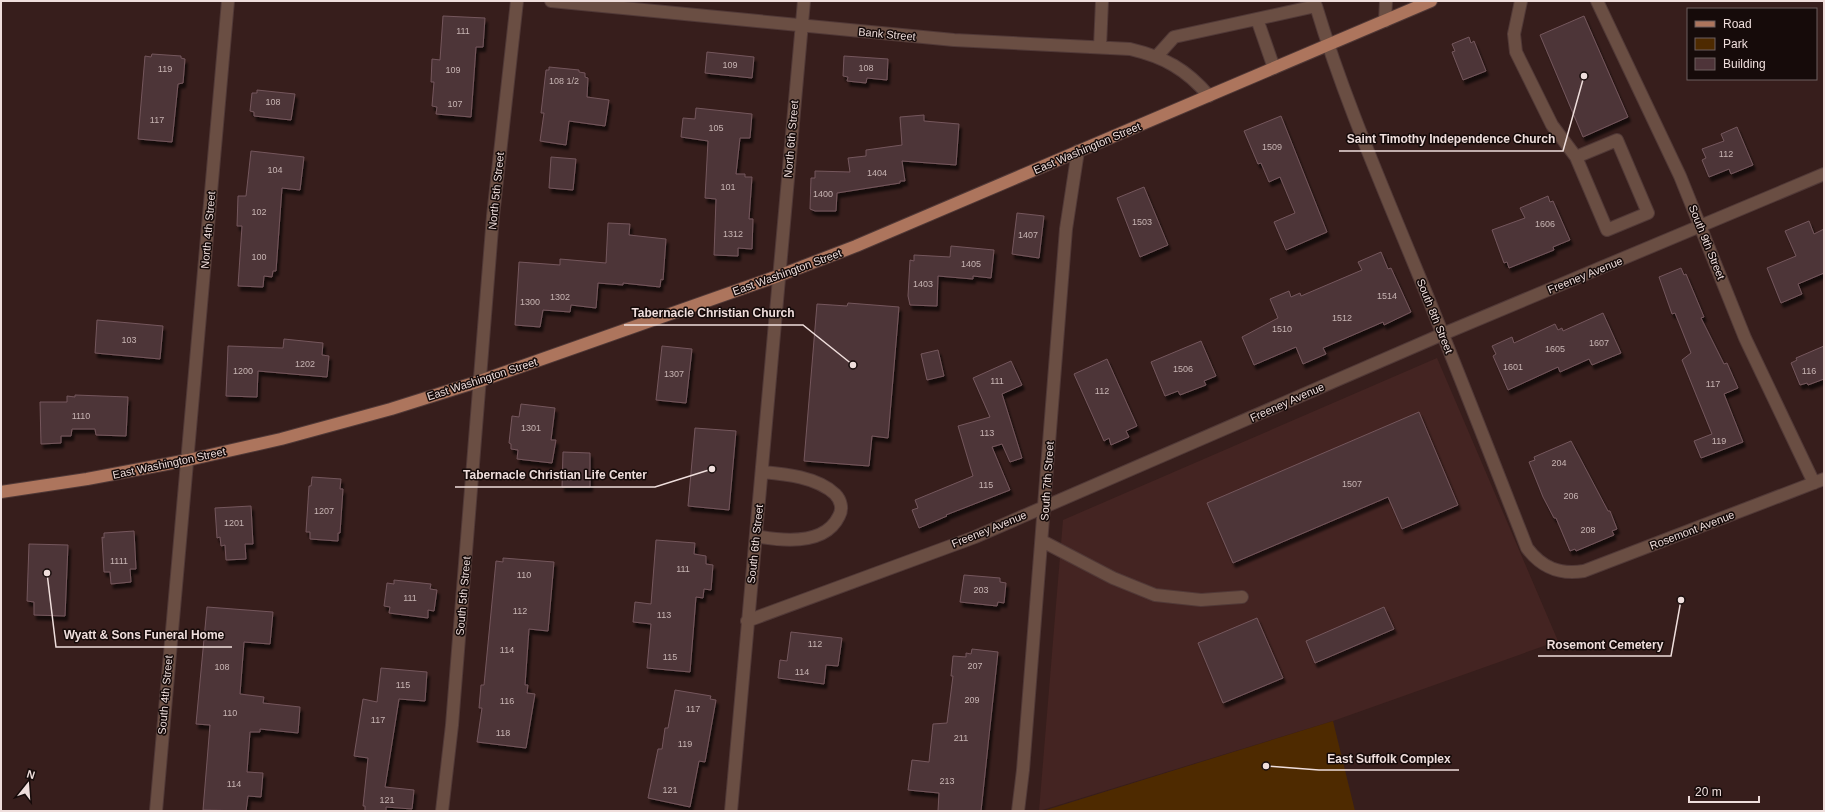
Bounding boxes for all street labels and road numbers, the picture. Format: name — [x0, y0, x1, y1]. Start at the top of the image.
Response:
street label: Bank Street — [858, 26, 916, 42]
street label: North 6th Street — [782, 100, 800, 178]
street label: East Washington Street — [1032, 120, 1142, 176]
street label: North 5th Street — [486, 152, 506, 230]
street label: North 4th Street — [199, 191, 217, 269]
street label: South 9th Street — [1687, 203, 1727, 281]
street label: East Washington Street — [731, 247, 843, 297]
street label: Freeney Avenue — [1546, 254, 1624, 296]
street label: South 8th Street — [1415, 277, 1455, 355]
street label: East Washington Street — [425, 356, 539, 402]
street label: Freeney Avenue — [1248, 380, 1326, 424]
street label: South 7th Street — [1038, 441, 1056, 521]
street label: East Washington Street — [111, 445, 227, 481]
street label: South 6th Street — [745, 504, 765, 584]
street label: Freeney Avenue — [950, 508, 1028, 550]
street label: Rosemont Avenue — [1648, 508, 1736, 552]
street label: South 5th Street — [454, 556, 472, 636]
street label: South 4th Street — [156, 655, 174, 735]

